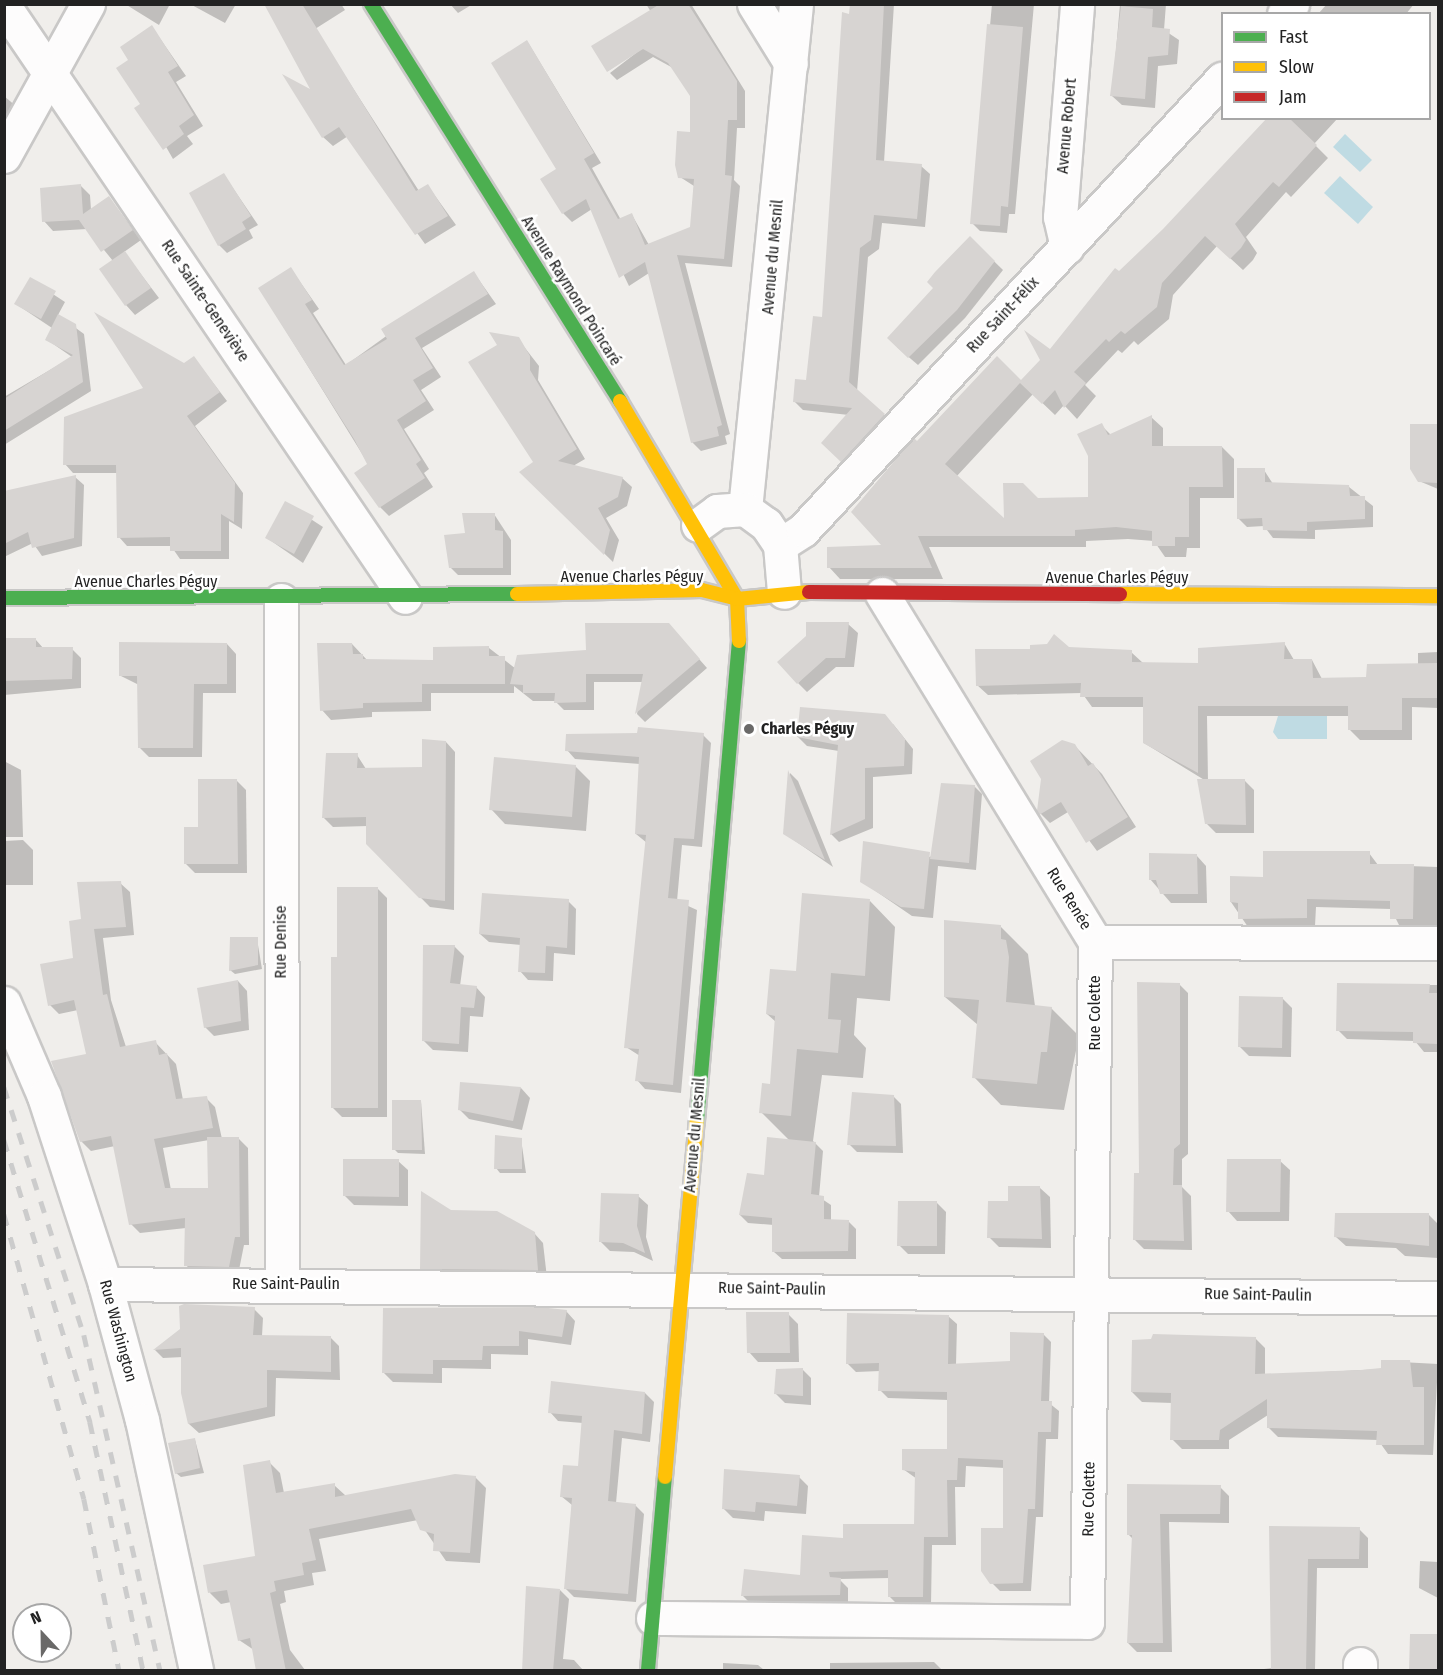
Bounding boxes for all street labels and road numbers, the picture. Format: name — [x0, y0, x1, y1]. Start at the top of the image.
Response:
street label: Avenue Robert — [1053, 77, 1081, 175]
street label: Avenue du Mesnil — [758, 199, 788, 315]
street label: Avenue Raymond Poincaré — [517, 213, 625, 369]
street label: Rue Sainte-Geneviève — [157, 236, 253, 366]
street label: Rue Saint-Félix — [963, 273, 1043, 357]
street label: Avenue Charles Péguy — [561, 567, 703, 587]
street label: Avenue Charles Péguy — [1046, 568, 1188, 588]
street label: Avenue Charles Péguy — [75, 572, 217, 592]
street label: Rue Renée — [1042, 864, 1096, 934]
street label: Rue Denise — [271, 905, 291, 979]
street label: Rue Colette — [1085, 975, 1105, 1051]
street label: Avenue du Mesnil — [680, 1077, 710, 1193]
street label: Rue Saint-Paulin — [232, 1274, 340, 1294]
street label: Rue Washington — [95, 1278, 141, 1384]
street label: Rue Saint-Paulin — [718, 1278, 826, 1300]
street label: Rue Saint-Paulin — [1204, 1284, 1312, 1306]
street label: Rue Colette — [1079, 1461, 1099, 1537]

